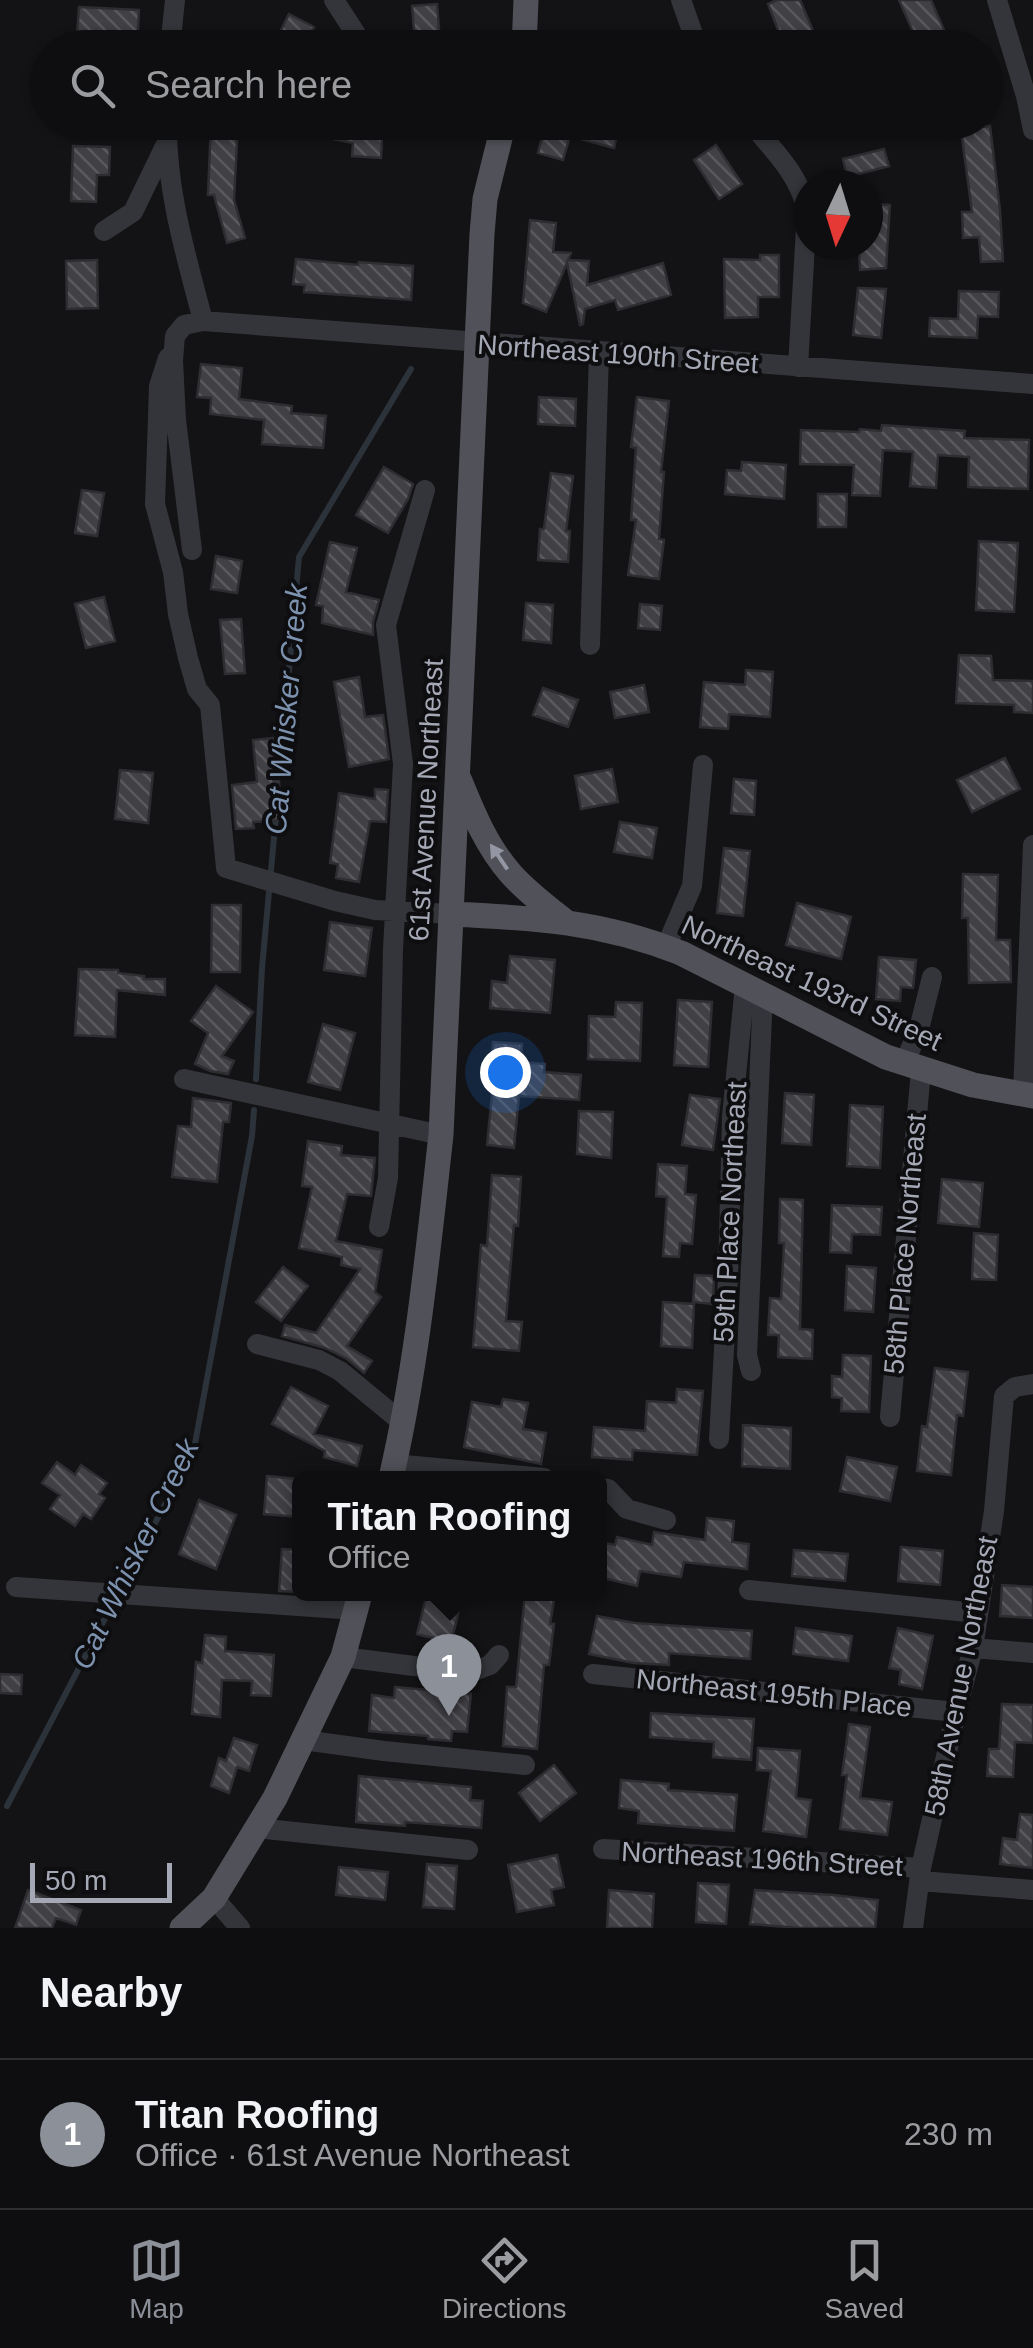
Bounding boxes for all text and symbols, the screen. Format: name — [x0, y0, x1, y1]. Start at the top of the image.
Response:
search box — [30, 30, 1003, 140]
icon: search — [65, 58, 120, 113]
text: Search here — [145, 64, 352, 106]
north arrow — [793, 170, 883, 260]
street label: Northeast 190th Street — [476, 329, 760, 379]
water label: Cat Whisker Creek — [259, 580, 314, 836]
street label: 61st Avenue Northeast — [403, 658, 449, 942]
one-way arrow — [490, 844, 509, 870]
street label: Northeast 193rd Street — [677, 909, 947, 1057]
your location — [480, 1047, 531, 1098]
street label: 59th Place Northeast — [708, 1080, 752, 1343]
street label: 58th Place Northeast — [878, 1112, 932, 1376]
water label: Cat Whisker Creek — [65, 1432, 206, 1674]
popup — [292, 1471, 607, 1601]
text: Titan Roofing — [327, 1496, 572, 1538]
street label: 58th Avenue Northeast — [919, 1533, 1003, 1819]
text: Office — [327, 1539, 410, 1575]
pin: 1 — [416, 1634, 482, 1716]
street label: Northeast 195th Place — [635, 1663, 913, 1723]
street label: Northeast 196th Street — [621, 1836, 904, 1882]
scale bar — [30, 1858, 172, 1902]
text: 50 m — [45, 1865, 107, 1896]
text: Nearby — [40, 1969, 182, 2016]
text: Titan Roofing — [135, 2094, 379, 2136]
text: 1 — [64, 2116, 81, 2152]
text: 230 m — [904, 2116, 993, 2152]
text: Office · 61st Avenue Northeast — [135, 2137, 570, 2173]
tab: Map — [129, 2233, 184, 2325]
tab: Directions — [442, 2233, 567, 2325]
tab: Saved — [825, 2233, 904, 2325]

